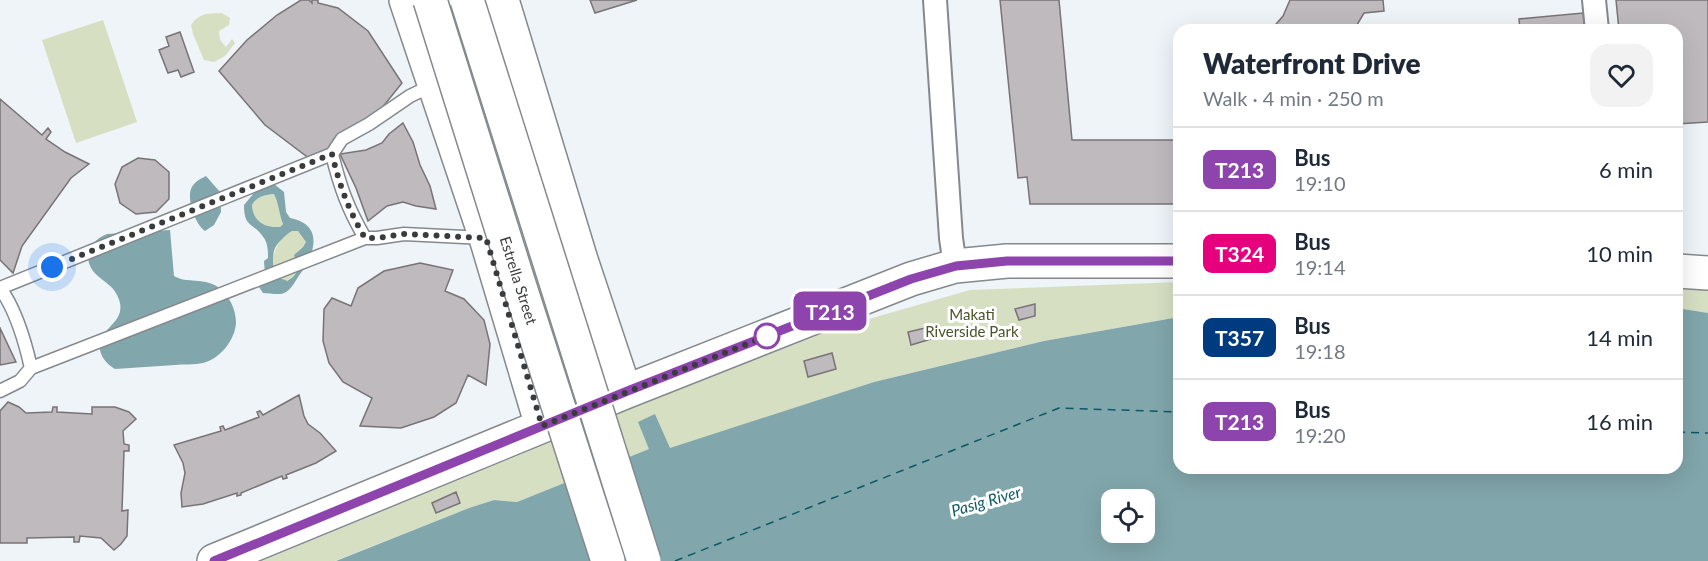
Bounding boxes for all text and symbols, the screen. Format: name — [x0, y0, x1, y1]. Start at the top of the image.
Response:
button: heart — [1590, 44, 1653, 107]
text: Waterfront Drive — [1203, 46, 1421, 80]
text: Walk · 4 min · 250 m — [1203, 86, 1384, 110]
text: Bus — [1294, 144, 1331, 171]
text: 6 min — [1599, 156, 1653, 183]
text: T213 — [1215, 157, 1264, 182]
text: 19:10 — [1294, 171, 1346, 195]
text: Bus — [1294, 228, 1331, 255]
street label: Estrella Street — [497, 234, 542, 327]
text: 10 min — [1586, 240, 1653, 267]
text: T324 — [1215, 241, 1264, 266]
your location — [37, 252, 67, 282]
text: 19:14 — [1294, 255, 1346, 279]
line badge: T213 — [788, 292, 872, 330]
text: T213 — [805, 299, 855, 324]
park label: Makati Riverside Park — [925, 305, 1019, 340]
text: Bus — [1294, 312, 1331, 339]
unlabelled marker — [754, 323, 780, 349]
text: 14 min — [1586, 324, 1653, 351]
text: T357 — [1215, 325, 1264, 350]
text: 19:18 — [1294, 339, 1346, 363]
text: Bus — [1294, 396, 1331, 423]
text: 16 min — [1586, 408, 1653, 435]
text: T213 — [1215, 409, 1264, 434]
text: 19:20 — [1294, 423, 1346, 447]
water label: Pasig River — [949, 481, 1023, 520]
map controls — [1101, 489, 1155, 543]
button: locate — [1101, 489, 1155, 543]

